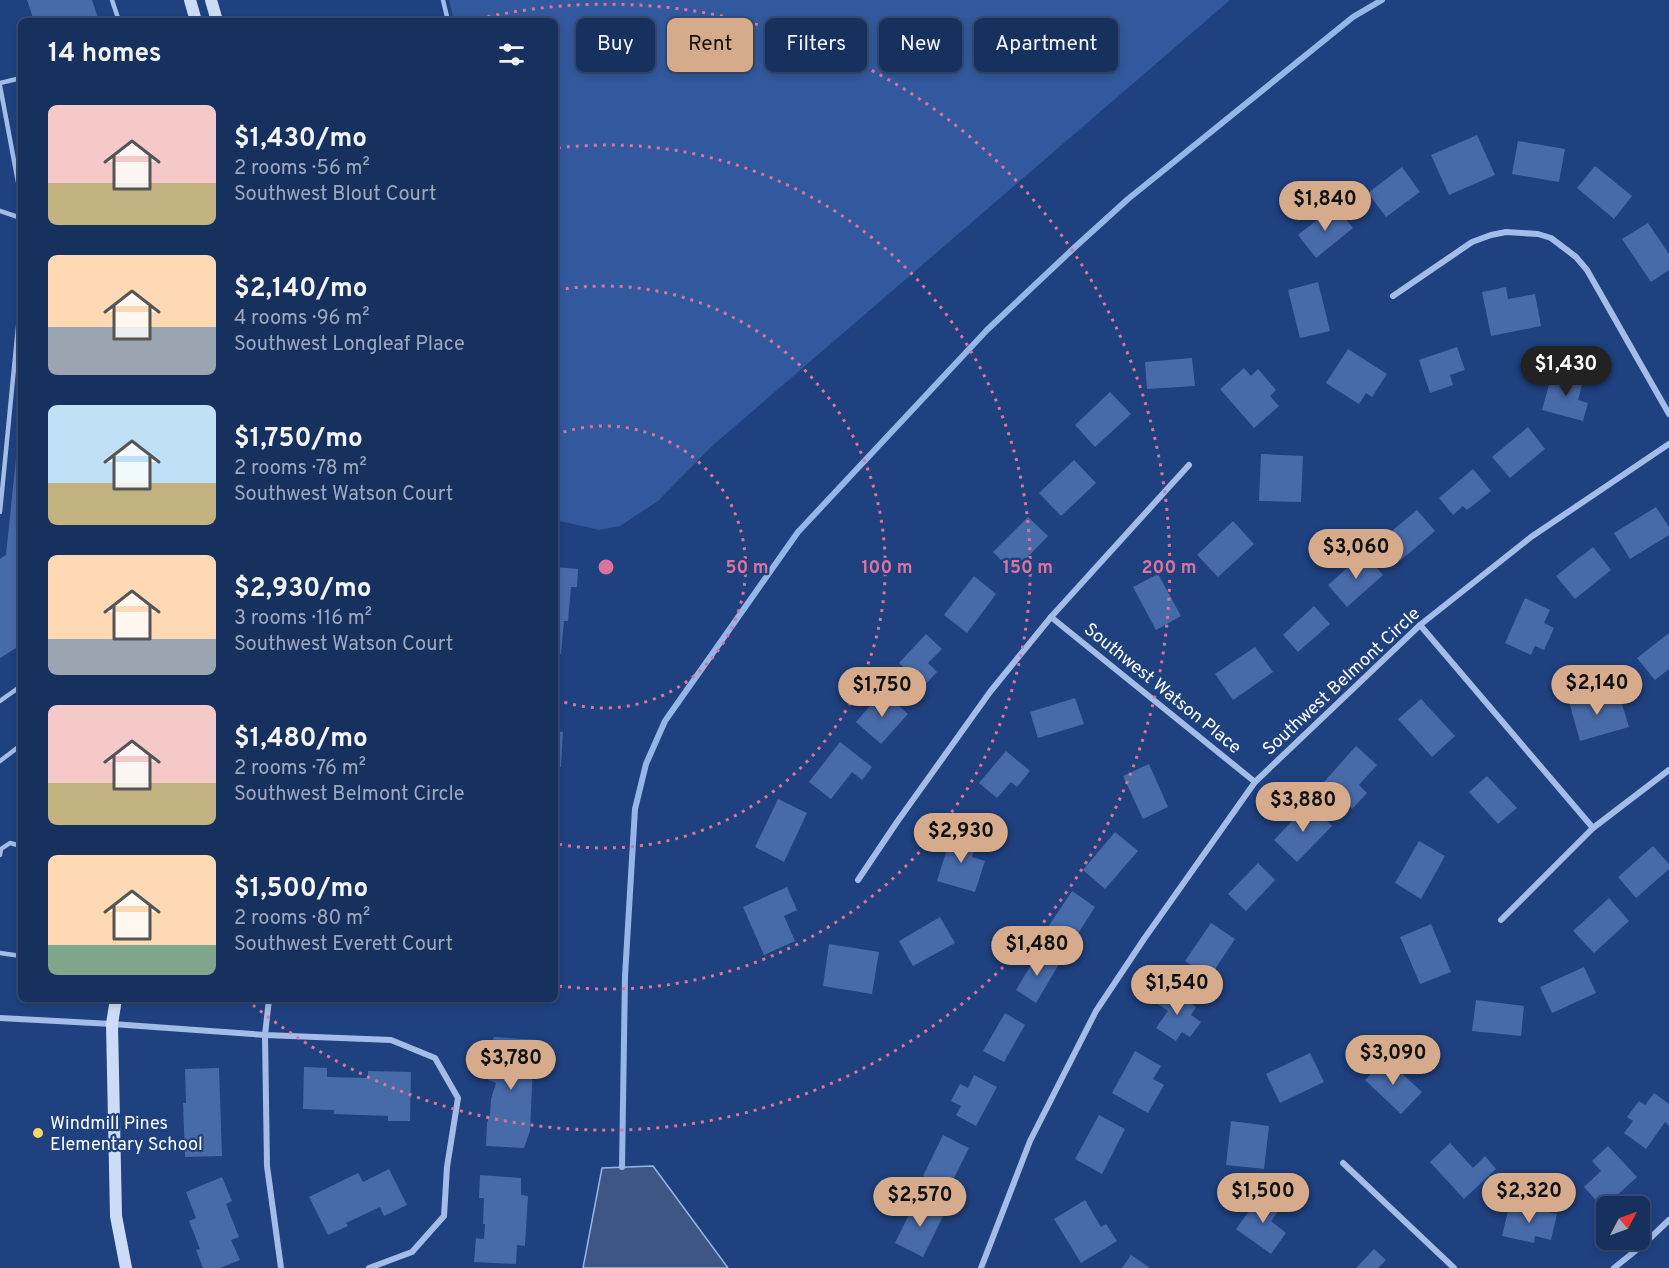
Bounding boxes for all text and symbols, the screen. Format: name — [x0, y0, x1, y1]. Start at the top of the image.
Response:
chip: Buy — [576, 18, 655, 72]
chip: Rent — [667, 18, 753, 72]
chip: Filters — [765, 18, 867, 72]
chip: New — [879, 18, 962, 72]
chip: Apartment — [974, 18, 1118, 72]
text: 14 homes — [48, 38, 162, 71]
icon: filters — [495, 38, 528, 71]
text: $1,430/mo — [234, 123, 367, 156]
icon: home — [96, 129, 168, 201]
text: 2 rooms · 56 m² — [234, 156, 370, 182]
pin: $1,840 — [1276, 181, 1374, 232]
text: Southwest Blout Court — [234, 182, 437, 208]
text: $1,840 — [1293, 187, 1357, 213]
text: $2,140/mo — [234, 273, 368, 306]
icon: home — [96, 279, 168, 351]
text: 4 rooms · 96 m² — [234, 306, 369, 332]
text: Southwest Longleaf Place — [234, 332, 465, 358]
pin: $1,430 — [1517, 346, 1615, 397]
text: $1,430 — [1535, 352, 1597, 378]
text: $1,750/mo — [234, 423, 363, 456]
icon: home — [96, 429, 168, 501]
text: 2 rooms · 78 m² — [234, 456, 367, 482]
text: Southwest Watson Court — [234, 482, 453, 508]
pin: $3,060 — [1307, 529, 1405, 580]
text: $3,060 — [1322, 535, 1390, 561]
centre of rings — [596, 557, 616, 577]
text: 50 m — [725, 557, 769, 580]
text: 100 m — [861, 557, 913, 580]
text: 150 m — [1003, 557, 1053, 580]
text: 200 m — [1141, 557, 1197, 580]
text: $2,930/mo — [234, 573, 372, 606]
icon: home — [96, 579, 168, 651]
street label: Southwest Belmont Circle — [1258, 603, 1426, 761]
text: 3 rooms · 116 m² — [234, 606, 372, 632]
street label: Southwest Watson Place — [1079, 619, 1245, 760]
text: Southwest Watson Court — [234, 632, 453, 658]
pin: $2,140 — [1548, 665, 1646, 716]
pin: $1,750 — [833, 667, 931, 718]
text: $2,140 — [1565, 671, 1629, 697]
text: $1,750 — [852, 673, 912, 699]
text: $1,480/mo — [234, 723, 368, 756]
icon: home — [96, 729, 168, 801]
text: 2 rooms · 76 m² — [234, 756, 366, 782]
text: Southwest Belmont Circle — [234, 782, 464, 808]
pin: $3,880 — [1254, 782, 1352, 833]
text: $3,880 — [1270, 788, 1336, 814]
pin: $2,930 — [912, 813, 1010, 864]
text: $2,930 — [928, 819, 994, 845]
text: $1,500/mo — [234, 873, 368, 906]
icon: home — [96, 879, 168, 951]
text: 2 rooms · 80 m² — [234, 906, 370, 932]
pin: $1,480 — [988, 926, 1086, 977]
text: Southwest Everett Court — [234, 932, 453, 958]
text: $1,480 — [1005, 932, 1069, 958]
pin: $1,540 — [1128, 965, 1226, 1016]
text: $1,540 — [1145, 971, 1209, 997]
pin: $3,090 — [1344, 1035, 1442, 1086]
pin: $3,780 — [462, 1040, 560, 1091]
text: $3,090 — [1359, 1041, 1427, 1067]
text: $3,780 — [480, 1046, 542, 1072]
place label: Windmill Pines Elementary School — [50, 1113, 203, 1157]
marker: Windmill Pines Elementary School — [31, 1126, 45, 1140]
pin: $1,500 — [1214, 1173, 1312, 1224]
pin: $2,320 — [1480, 1173, 1578, 1224]
pin: $2,570 — [871, 1177, 969, 1228]
text: $1,500 — [1231, 1179, 1295, 1205]
text: $2,320 — [1496, 1179, 1562, 1205]
text: $2,570 — [887, 1183, 953, 1209]
north arrow — [1596, 1196, 1650, 1250]
map controls — [1596, 1196, 1650, 1250]

